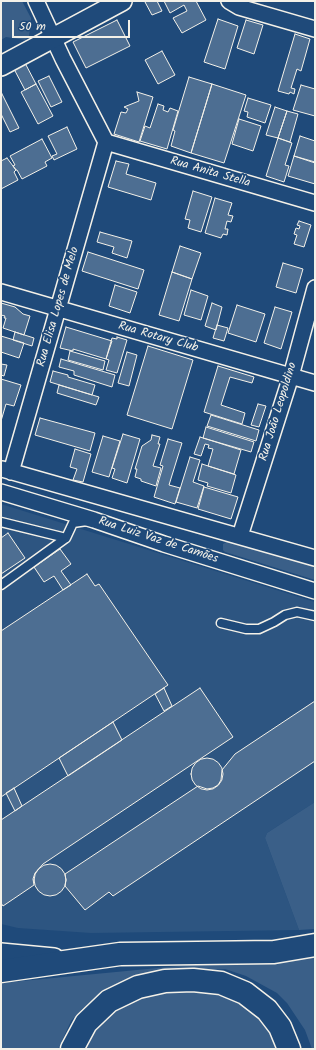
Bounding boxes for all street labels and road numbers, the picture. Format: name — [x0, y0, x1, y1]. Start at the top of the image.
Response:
street label: Rua Anita Stella — [168, 155, 252, 191]
street label: Rua Elisa Lopes de Melo — [35, 245, 83, 369]
street label: Rua Rotary Club — [116, 320, 200, 356]
street label: Rua João Leopoldino — [257, 361, 301, 463]
street label: Rua Luiz Vaz de Camões — [96, 515, 220, 567]

